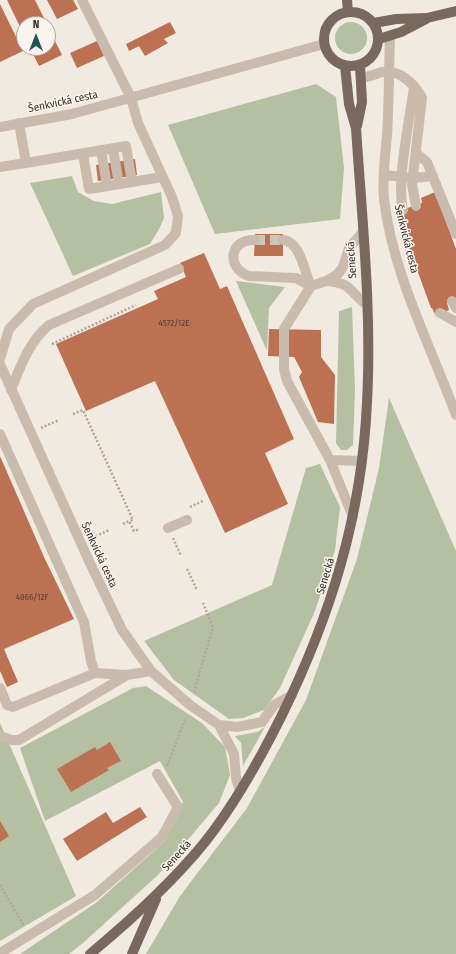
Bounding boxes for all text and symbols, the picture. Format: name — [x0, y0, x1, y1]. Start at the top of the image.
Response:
north arrow — [16, 16, 56, 56]
text: N — [33, 18, 39, 31]
street label: Šenkvická cesta — [27, 88, 99, 116]
street label: Šenkvická cesta — [391, 203, 421, 275]
street label: Senecká — [344, 241, 360, 279]
house number: 4572/12E — [158, 318, 190, 328]
street label: Šenkvická cesta — [78, 520, 120, 590]
street label: Senecká — [314, 556, 338, 596]
house number: 4866/12F — [16, 592, 48, 602]
street label: Senecká — [160, 838, 194, 874]

